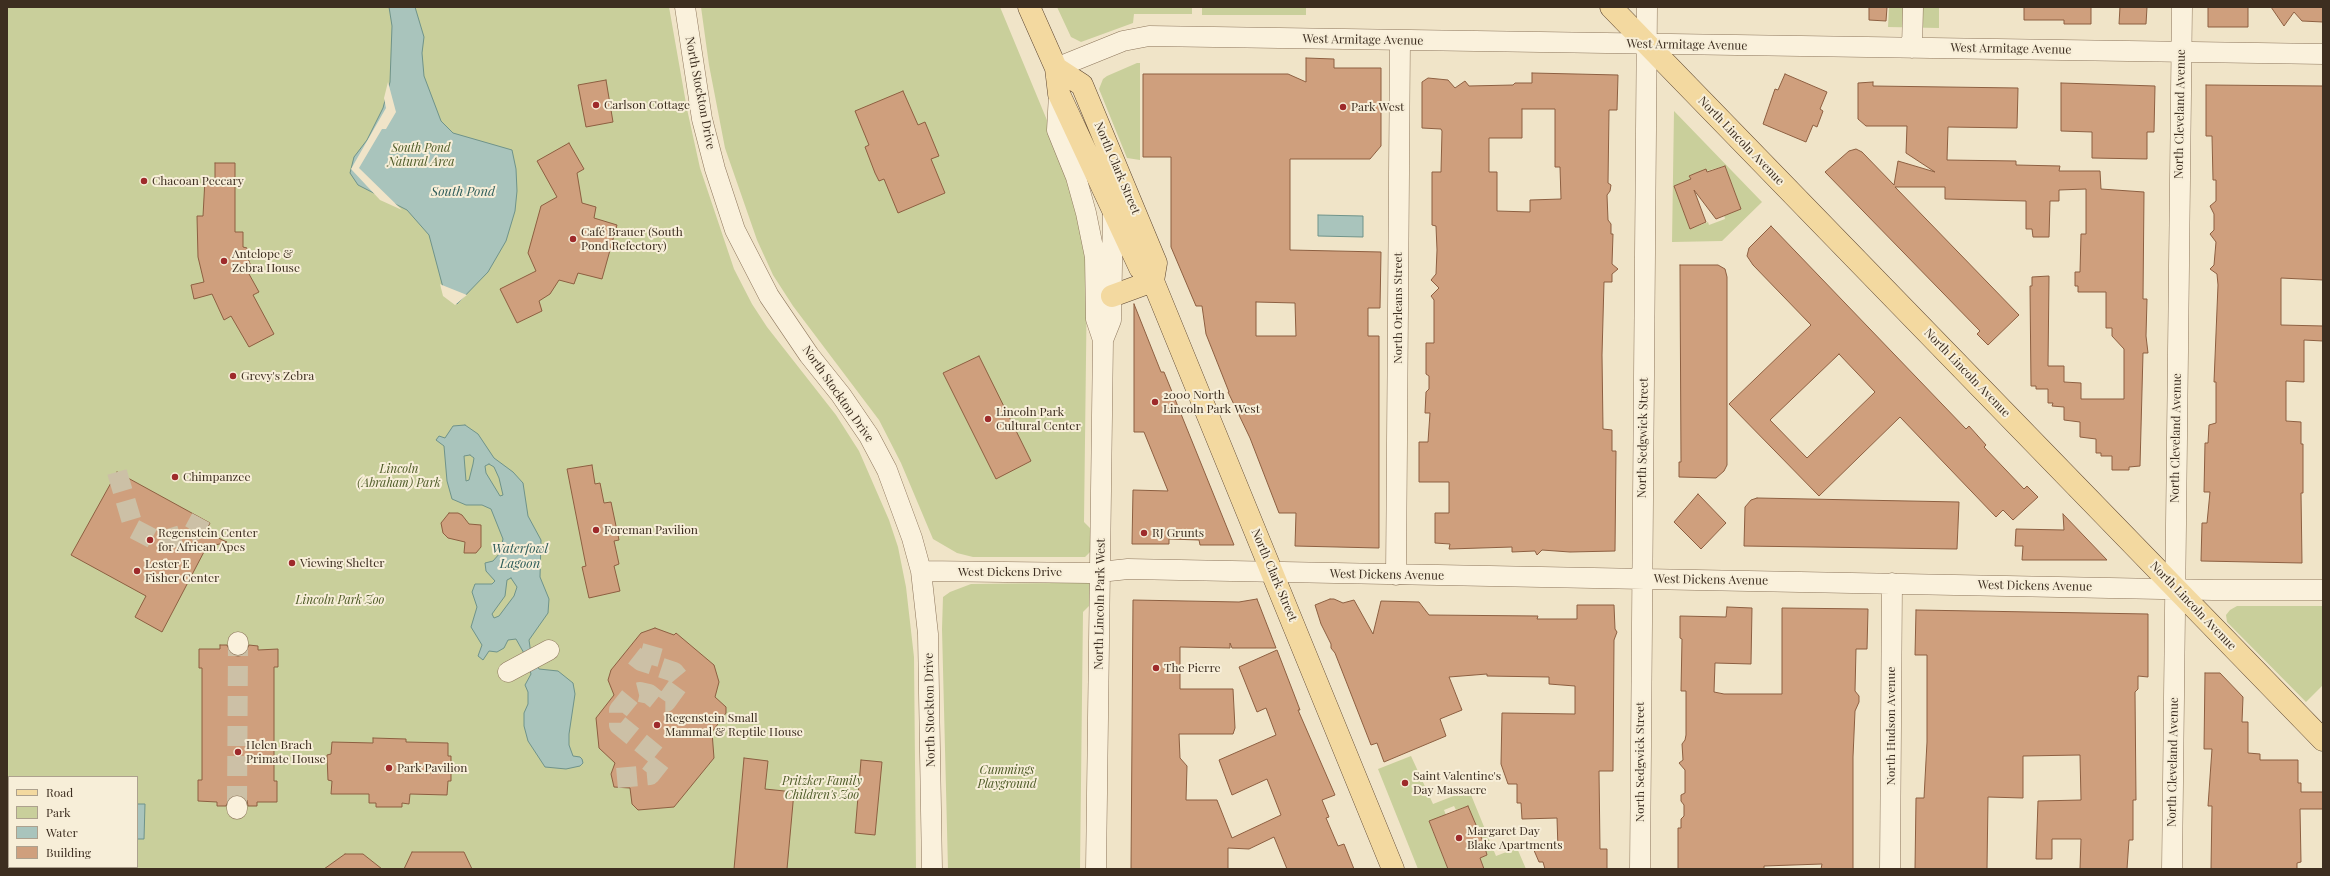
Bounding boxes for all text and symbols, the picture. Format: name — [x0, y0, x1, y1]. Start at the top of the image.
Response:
street label: West Armitage Avenue — [1302, 32, 1424, 48]
street label: North Stockton Drive — [682, 35, 718, 151]
street label: West Armitage Avenue — [1626, 37, 1748, 53]
street label: West Armitage Avenue — [1950, 41, 2072, 57]
street label: North Cleveland Avenue — [2172, 49, 2188, 179]
street label: North Lincoln Avenue — [1695, 94, 1787, 188]
place label: Carlson Cottage — [604, 98, 690, 112]
marker: Carlson Cottage — [591, 100, 601, 110]
place label: Park West — [1351, 100, 1404, 114]
marker: Park West — [1338, 102, 1348, 112]
street label: North Clark Street — [1091, 120, 1143, 216]
park label: South Pond Natural Area — [388, 141, 454, 169]
place label: Chacoan Peccary — [152, 174, 244, 188]
marker: Chacoan Peccary — [139, 176, 149, 186]
water label: South Pond — [431, 184, 495, 200]
place label: Café Brauer (South Pond Refectory) — [581, 225, 683, 253]
marker: Café Brauer (South Pond Refectory) — [568, 234, 578, 244]
place label: Antelope & Zebra House — [232, 247, 300, 275]
street label: North Orleans Street — [1391, 252, 1405, 364]
marker: Antelope & Zebra House — [219, 256, 229, 266]
street label: North Lincoln Avenue — [1921, 326, 2013, 420]
street label: North Stockton Drive — [799, 343, 877, 445]
place label: Grevy's Zebra — [241, 369, 314, 383]
marker: Grevy's Zebra — [228, 371, 238, 381]
street label: North Cleveland Avenue — [2168, 373, 2184, 503]
street label: North Sedgwick Street — [1635, 378, 1651, 498]
place label: 2000 North Lincoln Park West — [1163, 388, 1260, 416]
marker: 2000 North Lincoln Park West — [1150, 397, 1160, 407]
place label: Lincoln Park Cultural Center — [996, 405, 1081, 433]
marker: Lincoln Park Cultural Center — [983, 414, 993, 424]
park label: Lincoln (Abraham) Park — [357, 462, 441, 490]
place label: Chimpanzee — [183, 470, 250, 484]
marker: Chimpanzee — [170, 472, 180, 482]
place label: Foreman Pavilion — [604, 523, 698, 537]
marker: Foreman Pavilion — [591, 525, 601, 535]
place label: Regenstein Center for African Apes — [158, 526, 258, 554]
place label: RJ Grunts — [1152, 526, 1204, 540]
street label: North Clark Street — [1248, 527, 1300, 623]
marker: RJ Grunts — [1139, 528, 1149, 538]
marker: Regenstein Center for African Apes — [145, 535, 155, 545]
street label: North Lincoln Park West — [1092, 538, 1108, 670]
water label: Waterfowl Lagoon — [492, 541, 548, 572]
place label: Viewing Shelter — [300, 556, 385, 570]
place label: Lester E Fisher Center — [145, 557, 219, 585]
marker: Viewing Shelter — [287, 558, 297, 568]
street label: North Lincoln Avenue — [2147, 559, 2239, 653]
street label: West Dickens Drive — [958, 565, 1062, 579]
marker: Lester E Fisher Center — [132, 566, 142, 576]
street label: West Dickens Avenue — [1330, 567, 1444, 583]
street label: West Dickens Avenue — [1654, 572, 1768, 588]
street label: West Dickens Avenue — [1978, 578, 2092, 594]
park label: Lincoln Park Zoo — [296, 593, 384, 607]
street label: North Stockton Drive — [922, 653, 938, 767]
place label: The Pierre — [1164, 661, 1221, 675]
marker: The Pierre — [1151, 663, 1161, 673]
street label: North Hudson Avenue — [1884, 666, 1898, 786]
street label: North Cleveland Avenue — [2165, 697, 2181, 827]
street label: North Sedgwick Street — [1633, 702, 1647, 822]
place label: Regenstein Small Mammal & Reptile House — [665, 711, 803, 739]
marker: Regenstein Small Mammal & Reptile House — [652, 720, 662, 730]
place label: Helen Brach Primate House — [246, 738, 326, 766]
marker: Helen Brach Primate House — [233, 747, 243, 757]
place label: Park Pavilion — [397, 761, 468, 775]
marker: Park Pavilion — [384, 763, 394, 773]
park label: Cummings Playground — [978, 763, 1036, 791]
place label: Saint Valentine's Day Massacre — [1413, 769, 1501, 797]
park label: Pritzker Family Children's Zoo — [782, 774, 862, 802]
legend — [8, 776, 138, 868]
marker: Saint Valentine's Day Massacre — [1400, 778, 1410, 788]
text: Road — [46, 784, 73, 800]
text: Park — [46, 804, 71, 820]
text: Water — [46, 824, 78, 840]
place label: Margaret Day Blake Apartments — [1467, 824, 1563, 852]
marker: Margaret Day Blake Apartments — [1454, 833, 1464, 843]
text: Building — [46, 844, 91, 860]

